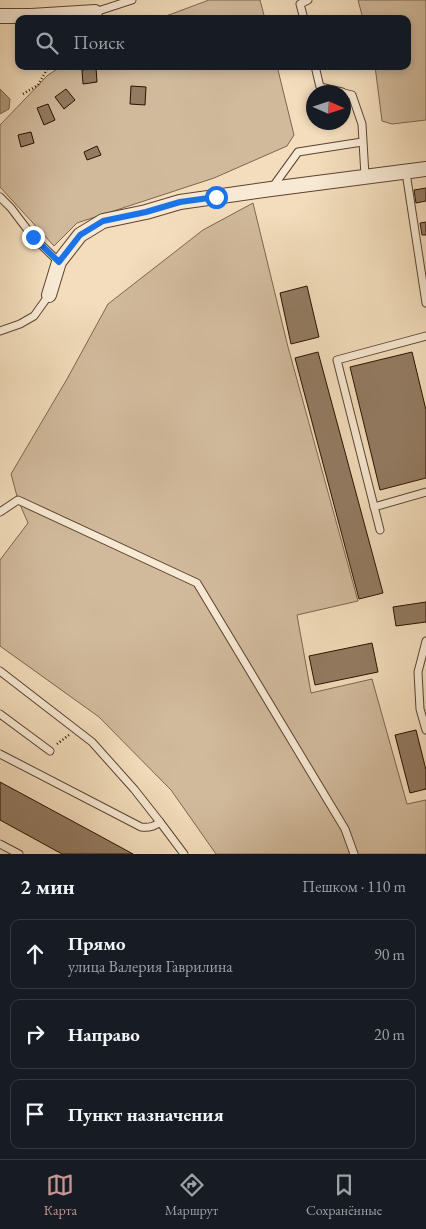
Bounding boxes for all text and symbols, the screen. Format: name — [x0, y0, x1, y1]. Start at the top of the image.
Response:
search box — [15, 15, 411, 70]
icon: search — [33, 29, 61, 57]
text: Поиск — [73, 30, 125, 55]
north arrow — [306, 85, 351, 130]
route start — [205, 186, 228, 209]
route end — [22, 226, 45, 249]
text: 2 мин — [20, 873, 75, 900]
text: Пешком · 110 m — [302, 876, 406, 897]
text: Прямо — [68, 931, 126, 956]
icon: ahead — [21, 940, 49, 968]
text: 90 m — [374, 944, 405, 965]
text: улица Валерия Гаврилина — [68, 956, 233, 977]
icon: right — [21, 1020, 49, 1048]
text: Направо — [68, 1022, 140, 1047]
text: 20 m — [374, 1024, 405, 1045]
icon: arrive — [21, 1100, 49, 1128]
text: Пункт назначения — [68, 1102, 224, 1127]
tab: Карта — [44, 1171, 77, 1219]
tab: Маршрут — [165, 1171, 218, 1219]
tab: Сохранённые — [306, 1171, 382, 1219]

